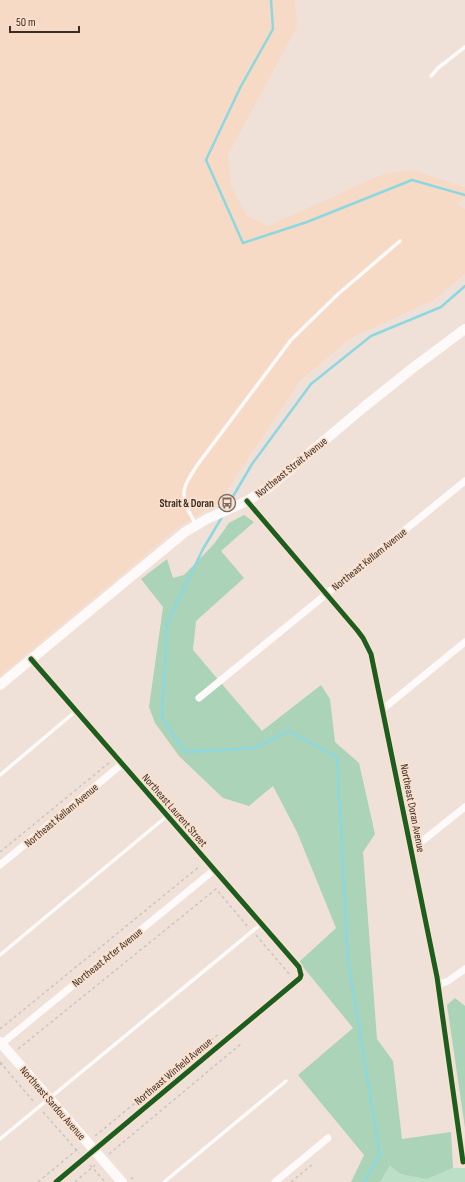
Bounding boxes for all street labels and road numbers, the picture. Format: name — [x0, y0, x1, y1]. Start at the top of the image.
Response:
street label: Northeast Strait Avenue — [253, 434, 330, 500]
street label: Northeast Kellam Avenue — [329, 525, 409, 594]
street label: Northeast Doran Avenue — [398, 763, 427, 853]
street label: Northeast Laurent Street — [139, 771, 210, 850]
street label: Northeast Kellam Avenue — [22, 781, 101, 850]
street label: Northeast Arter Avenue — [69, 925, 145, 990]
street label: Northeast Winfield Avenue — [132, 1035, 215, 1108]
street label: Northeast Sardou Avenue — [17, 1064, 88, 1143]

